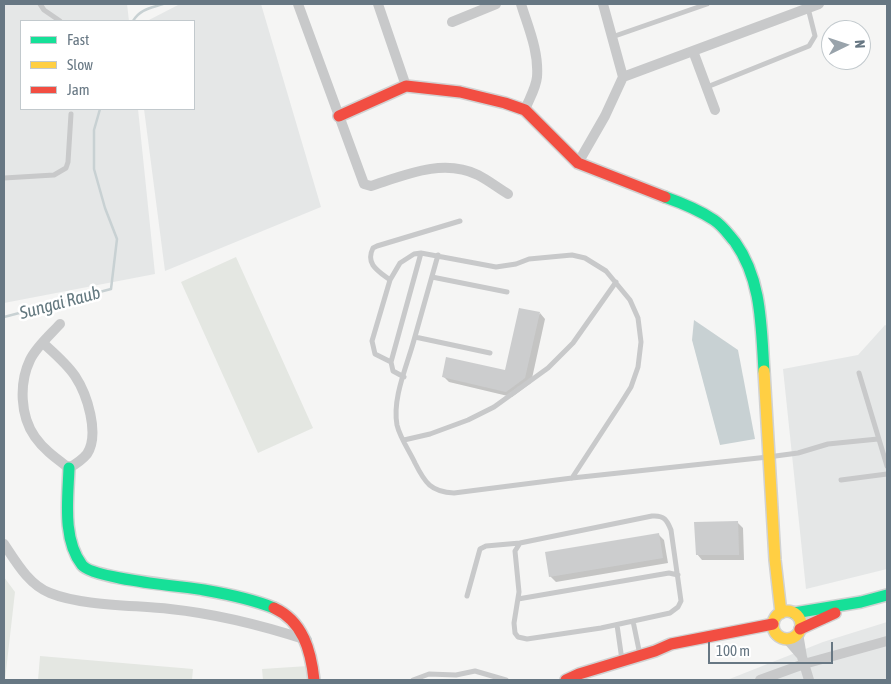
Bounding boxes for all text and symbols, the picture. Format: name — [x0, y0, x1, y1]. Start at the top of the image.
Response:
legend — [20, 20, 195, 110]
north arrow — [821, 20, 871, 70]
text: Fast — [67, 31, 89, 48]
text: N — [852, 39, 868, 49]
text: Slow — [67, 56, 93, 73]
text: Jam — [67, 81, 90, 98]
water label: Sungai Raub — [17, 282, 103, 324]
scale bar — [711, 632, 836, 664]
text: 100 m — [716, 642, 750, 659]

